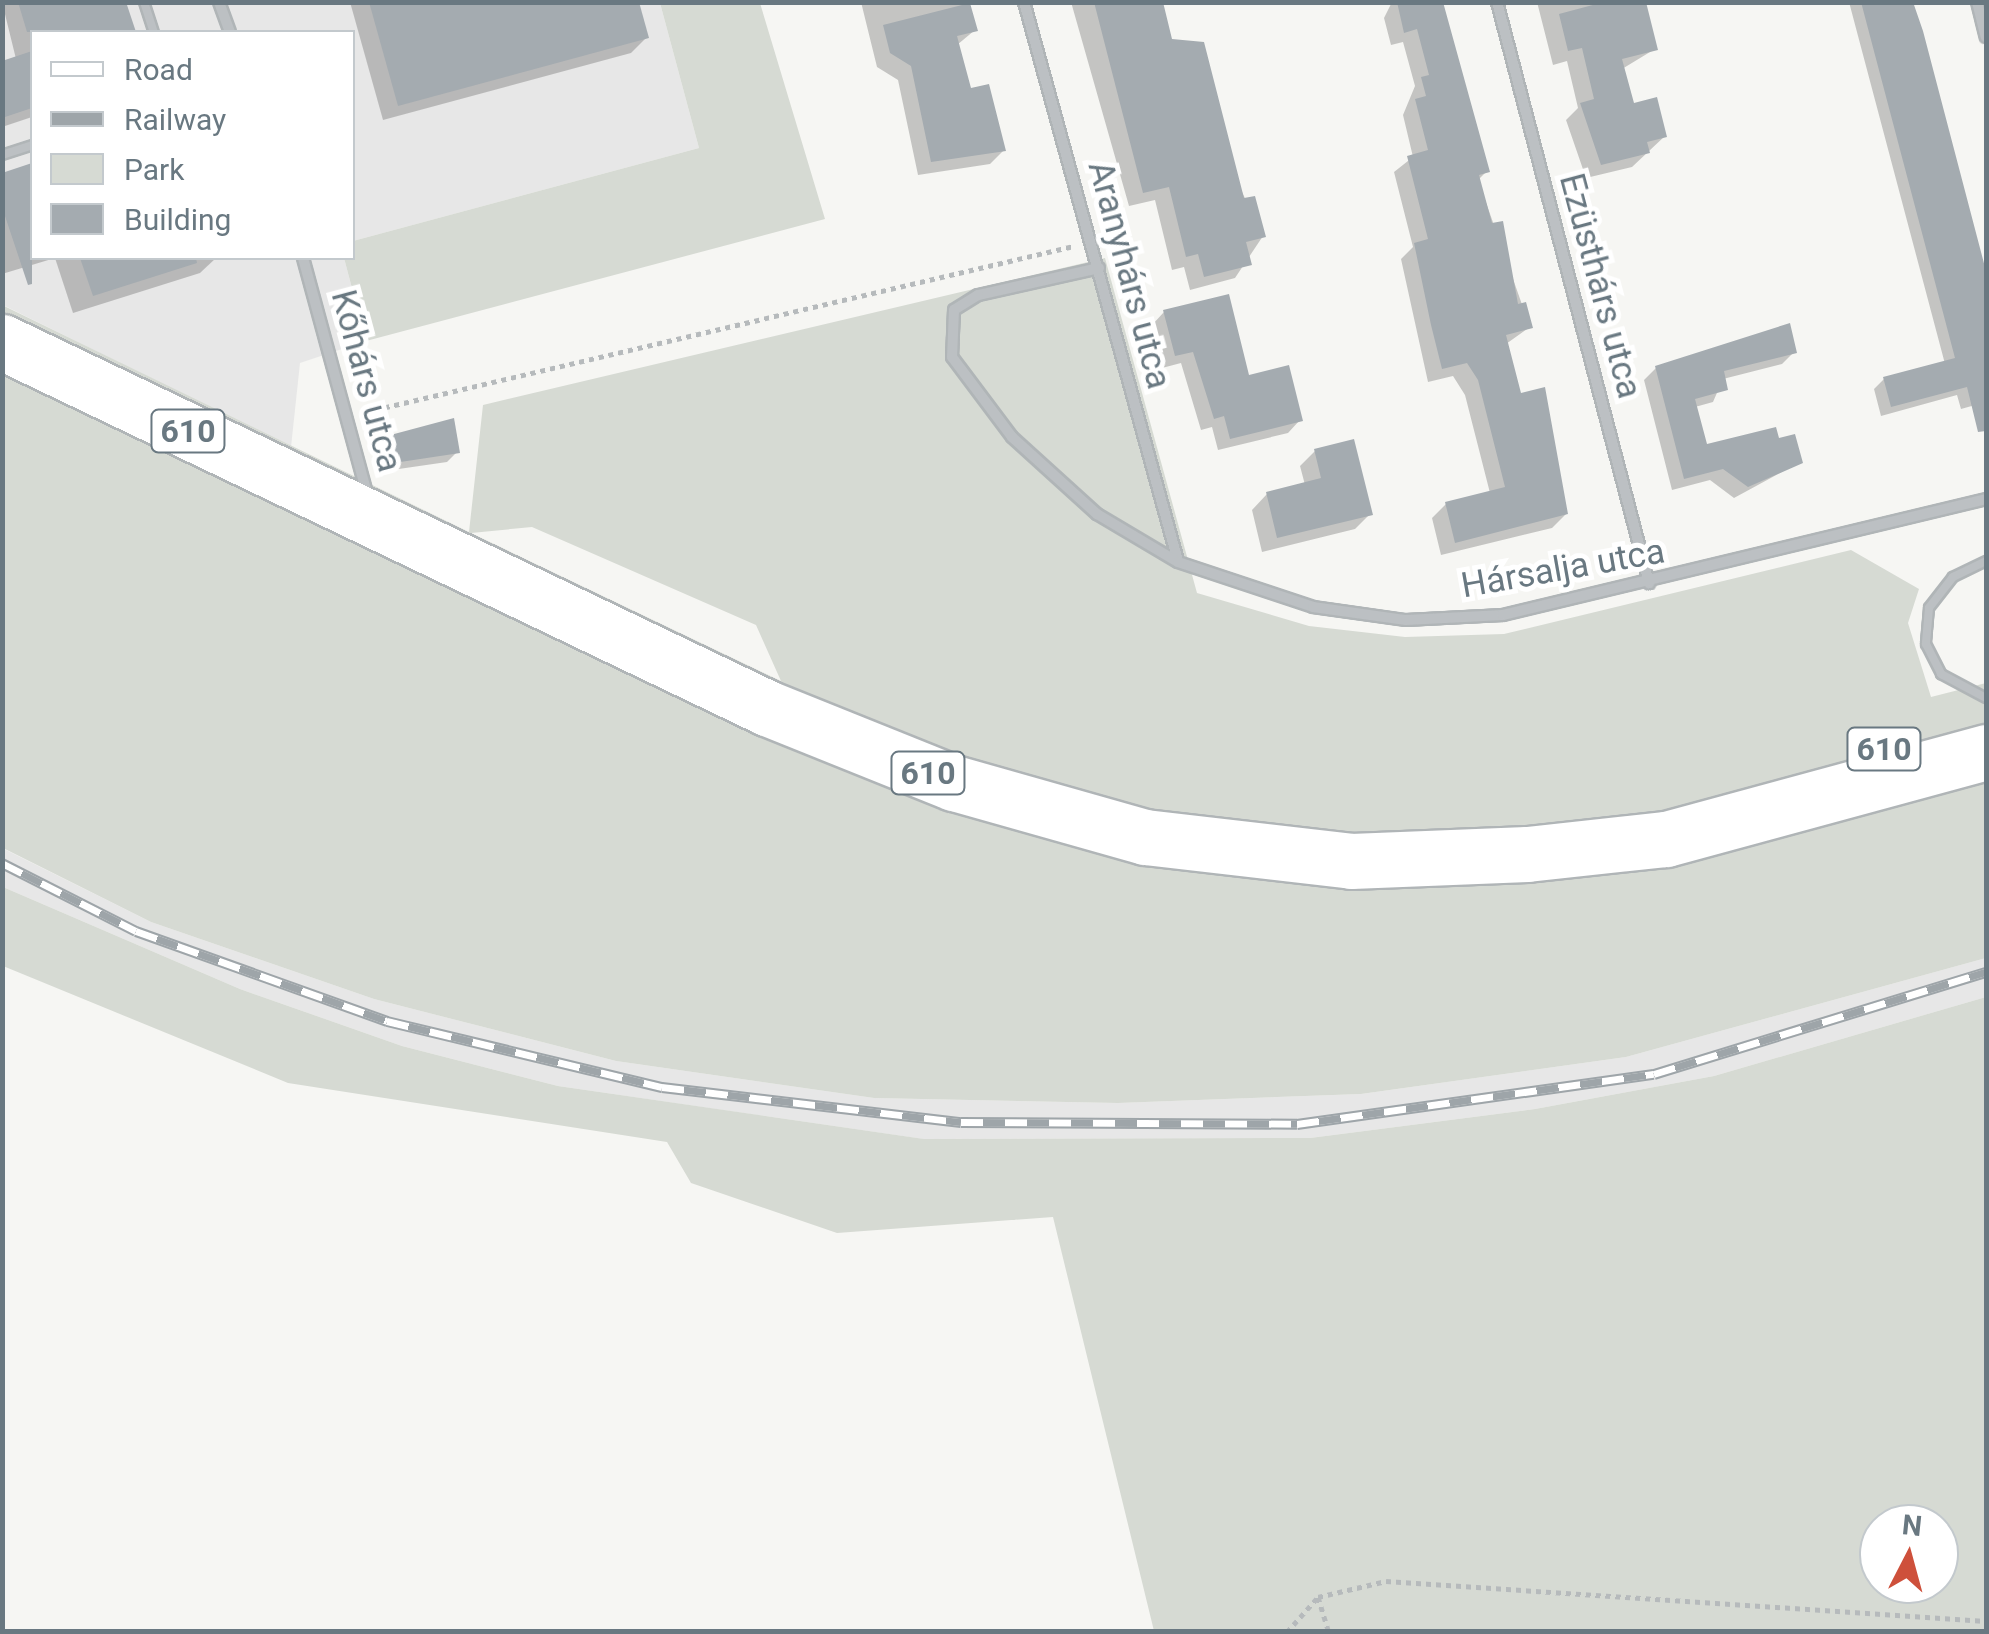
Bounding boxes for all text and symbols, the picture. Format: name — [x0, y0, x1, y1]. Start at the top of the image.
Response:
legend — [30, 30, 355, 260]
text: Road — [124, 52, 193, 87]
text: Railway — [124, 102, 226, 137]
text: Park — [124, 152, 184, 187]
street label: Aranyhárs utca — [1078, 157, 1180, 393]
street label: Ezüsthárs utca — [1550, 169, 1650, 403]
text: Building — [124, 202, 231, 237]
street label: Kőhárs utca — [322, 285, 410, 477]
road number: 610 — [148, 404, 228, 458]
street label: Hársalja utca — [1458, 530, 1668, 608]
road number: 610 — [1844, 722, 1924, 776]
road number: 610 — [888, 746, 968, 800]
north arrow — [1859, 1504, 1959, 1604]
text: N — [1900, 1508, 1924, 1543]

